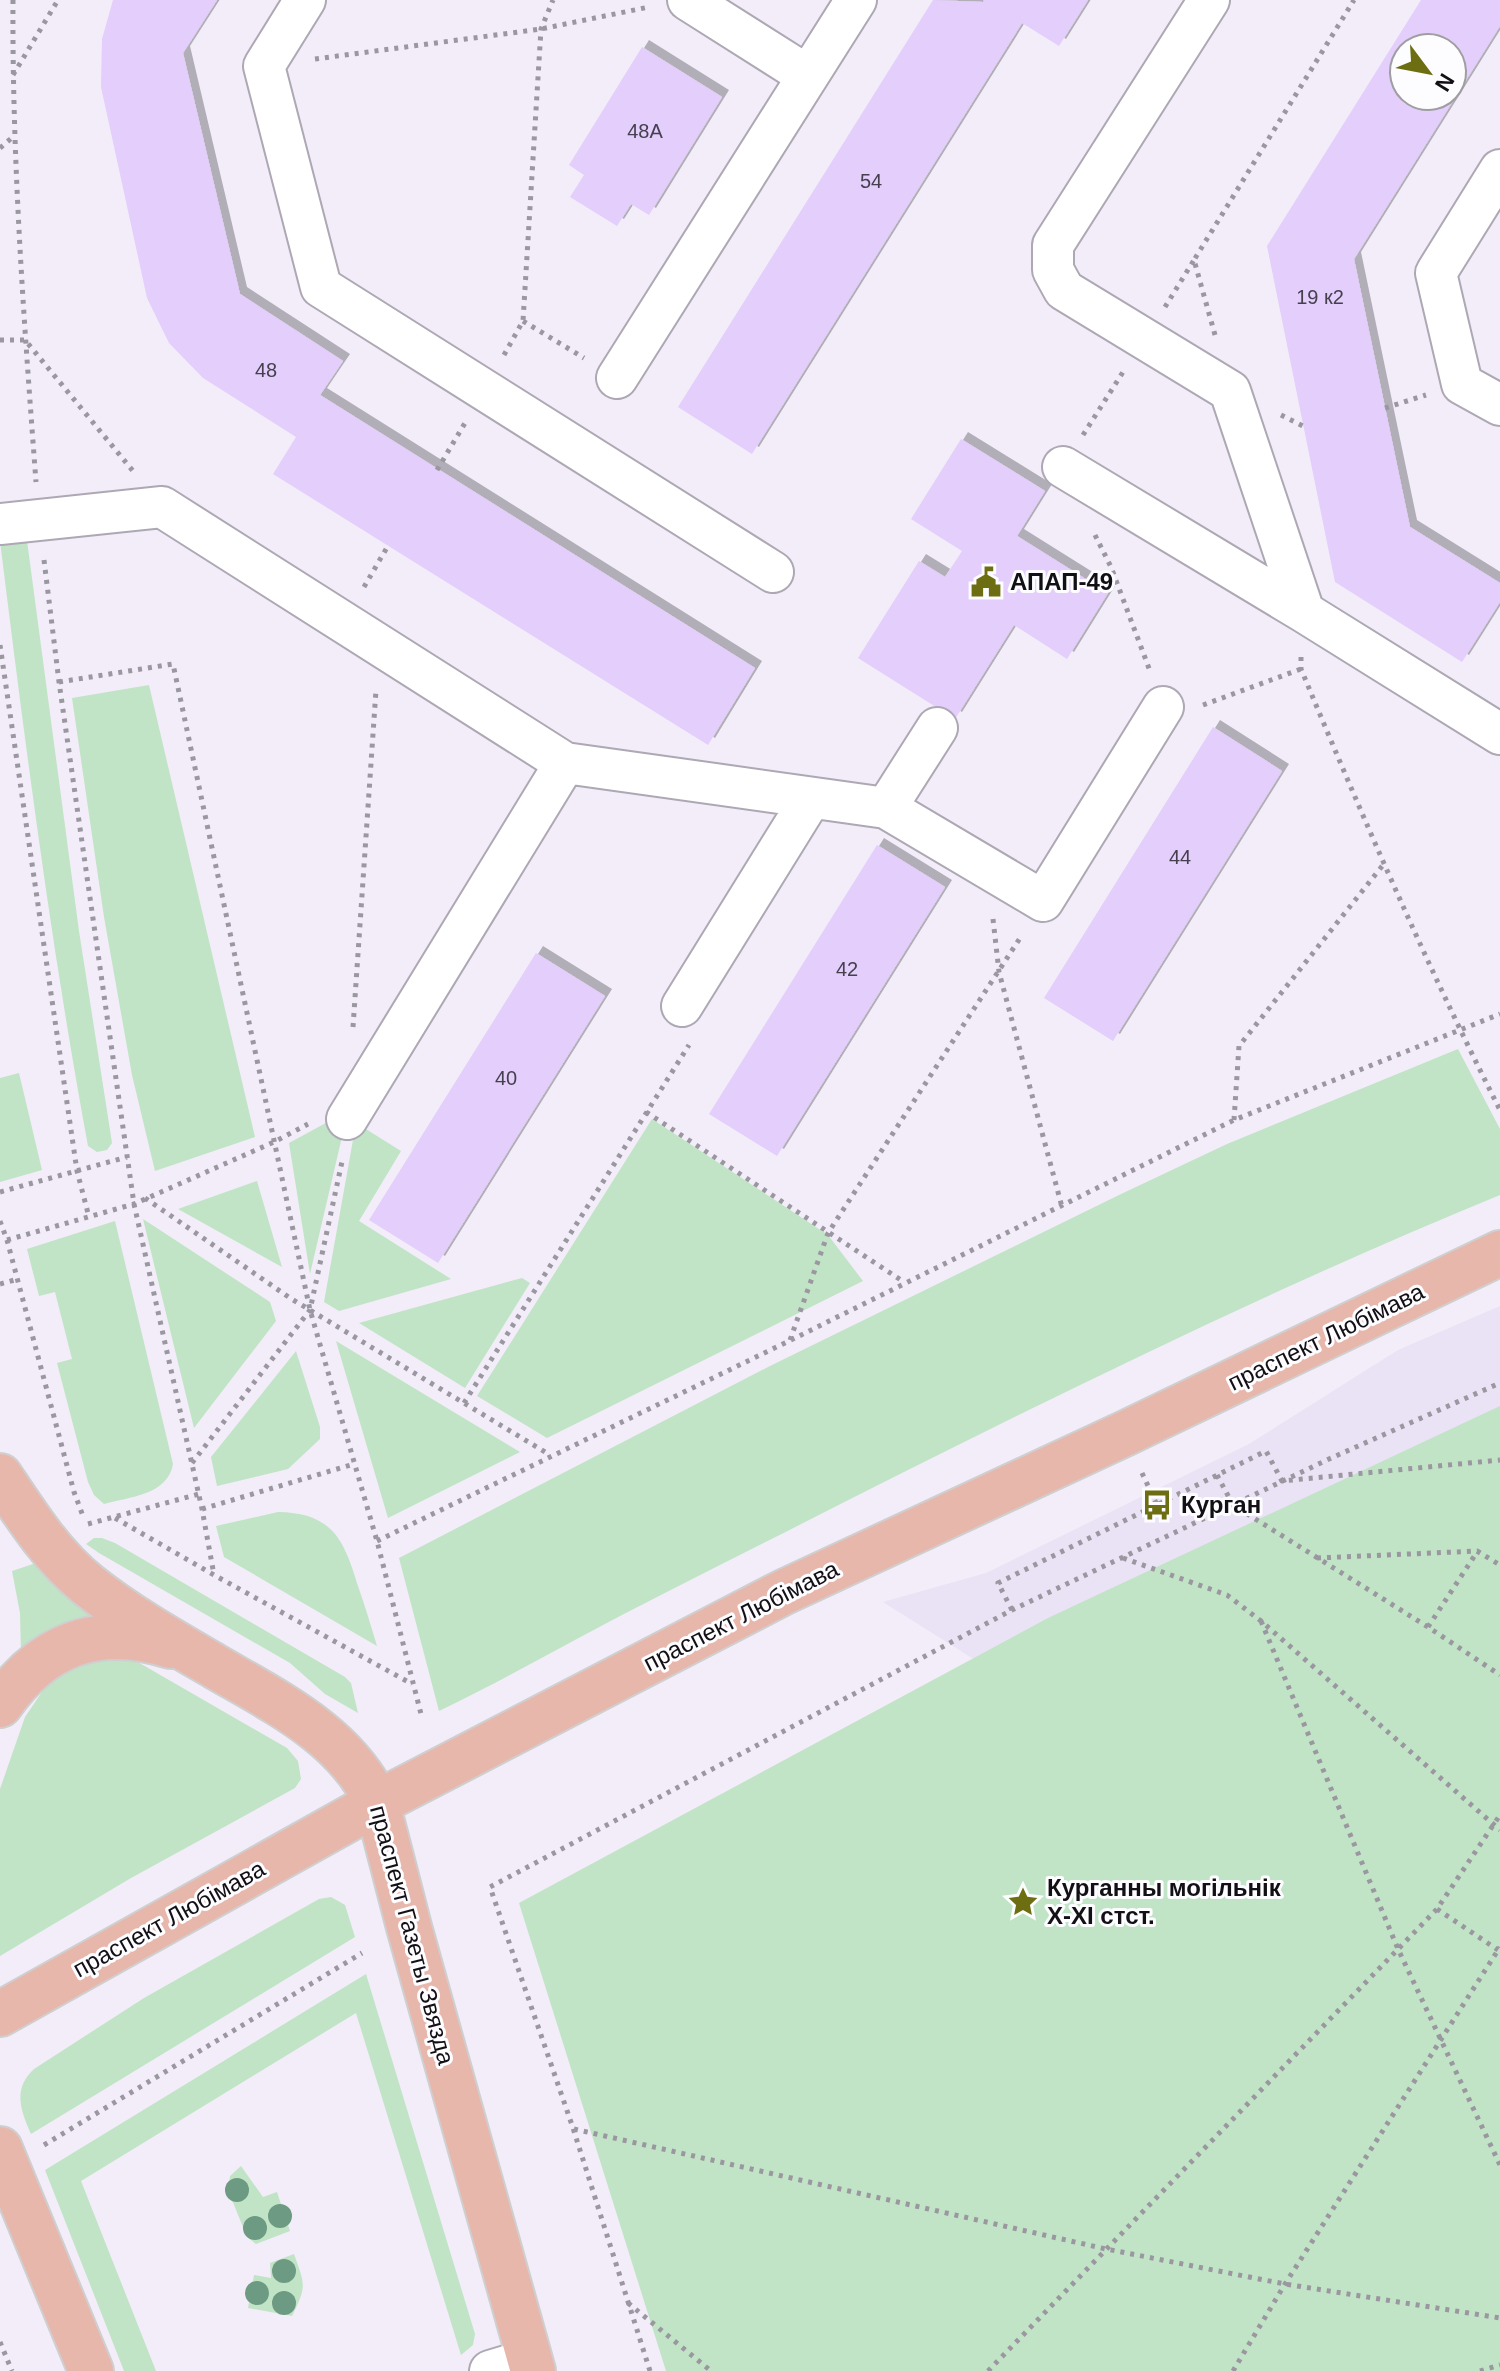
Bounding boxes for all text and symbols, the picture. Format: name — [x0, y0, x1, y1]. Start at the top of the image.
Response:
north arrow — [1388, 32, 1468, 112]
text: N — [1430, 69, 1459, 96]
house number: 48А — [627, 120, 663, 142]
house number: 54 — [860, 170, 882, 192]
house number: 19 к2 — [1296, 286, 1344, 308]
house number: 48 — [255, 359, 277, 381]
public building icon: АПАП-49 — [969, 565, 1003, 599]
place label: АПАП-49 — [1010, 568, 1113, 595]
house number: 44 — [1169, 846, 1191, 868]
house number: 42 — [836, 958, 858, 980]
house number: 40 — [495, 1067, 517, 1089]
street label: праспект Любімава — [1223, 1277, 1429, 1396]
bus stop icon: Курган — [1140, 1488, 1174, 1522]
place label: Курган — [1181, 1491, 1261, 1518]
street label: праспект Любімава — [639, 1554, 843, 1676]
street label: праспект Газеты Звязда — [365, 1802, 460, 2068]
street label: праспект Любімава — [68, 1854, 270, 1982]
place label: Курганны могільнік Х-ХI стст. — [1047, 1874, 1282, 1929]
place icon: Курганны могільнік Х-ХI стст. — [1006, 1885, 1040, 1919]

